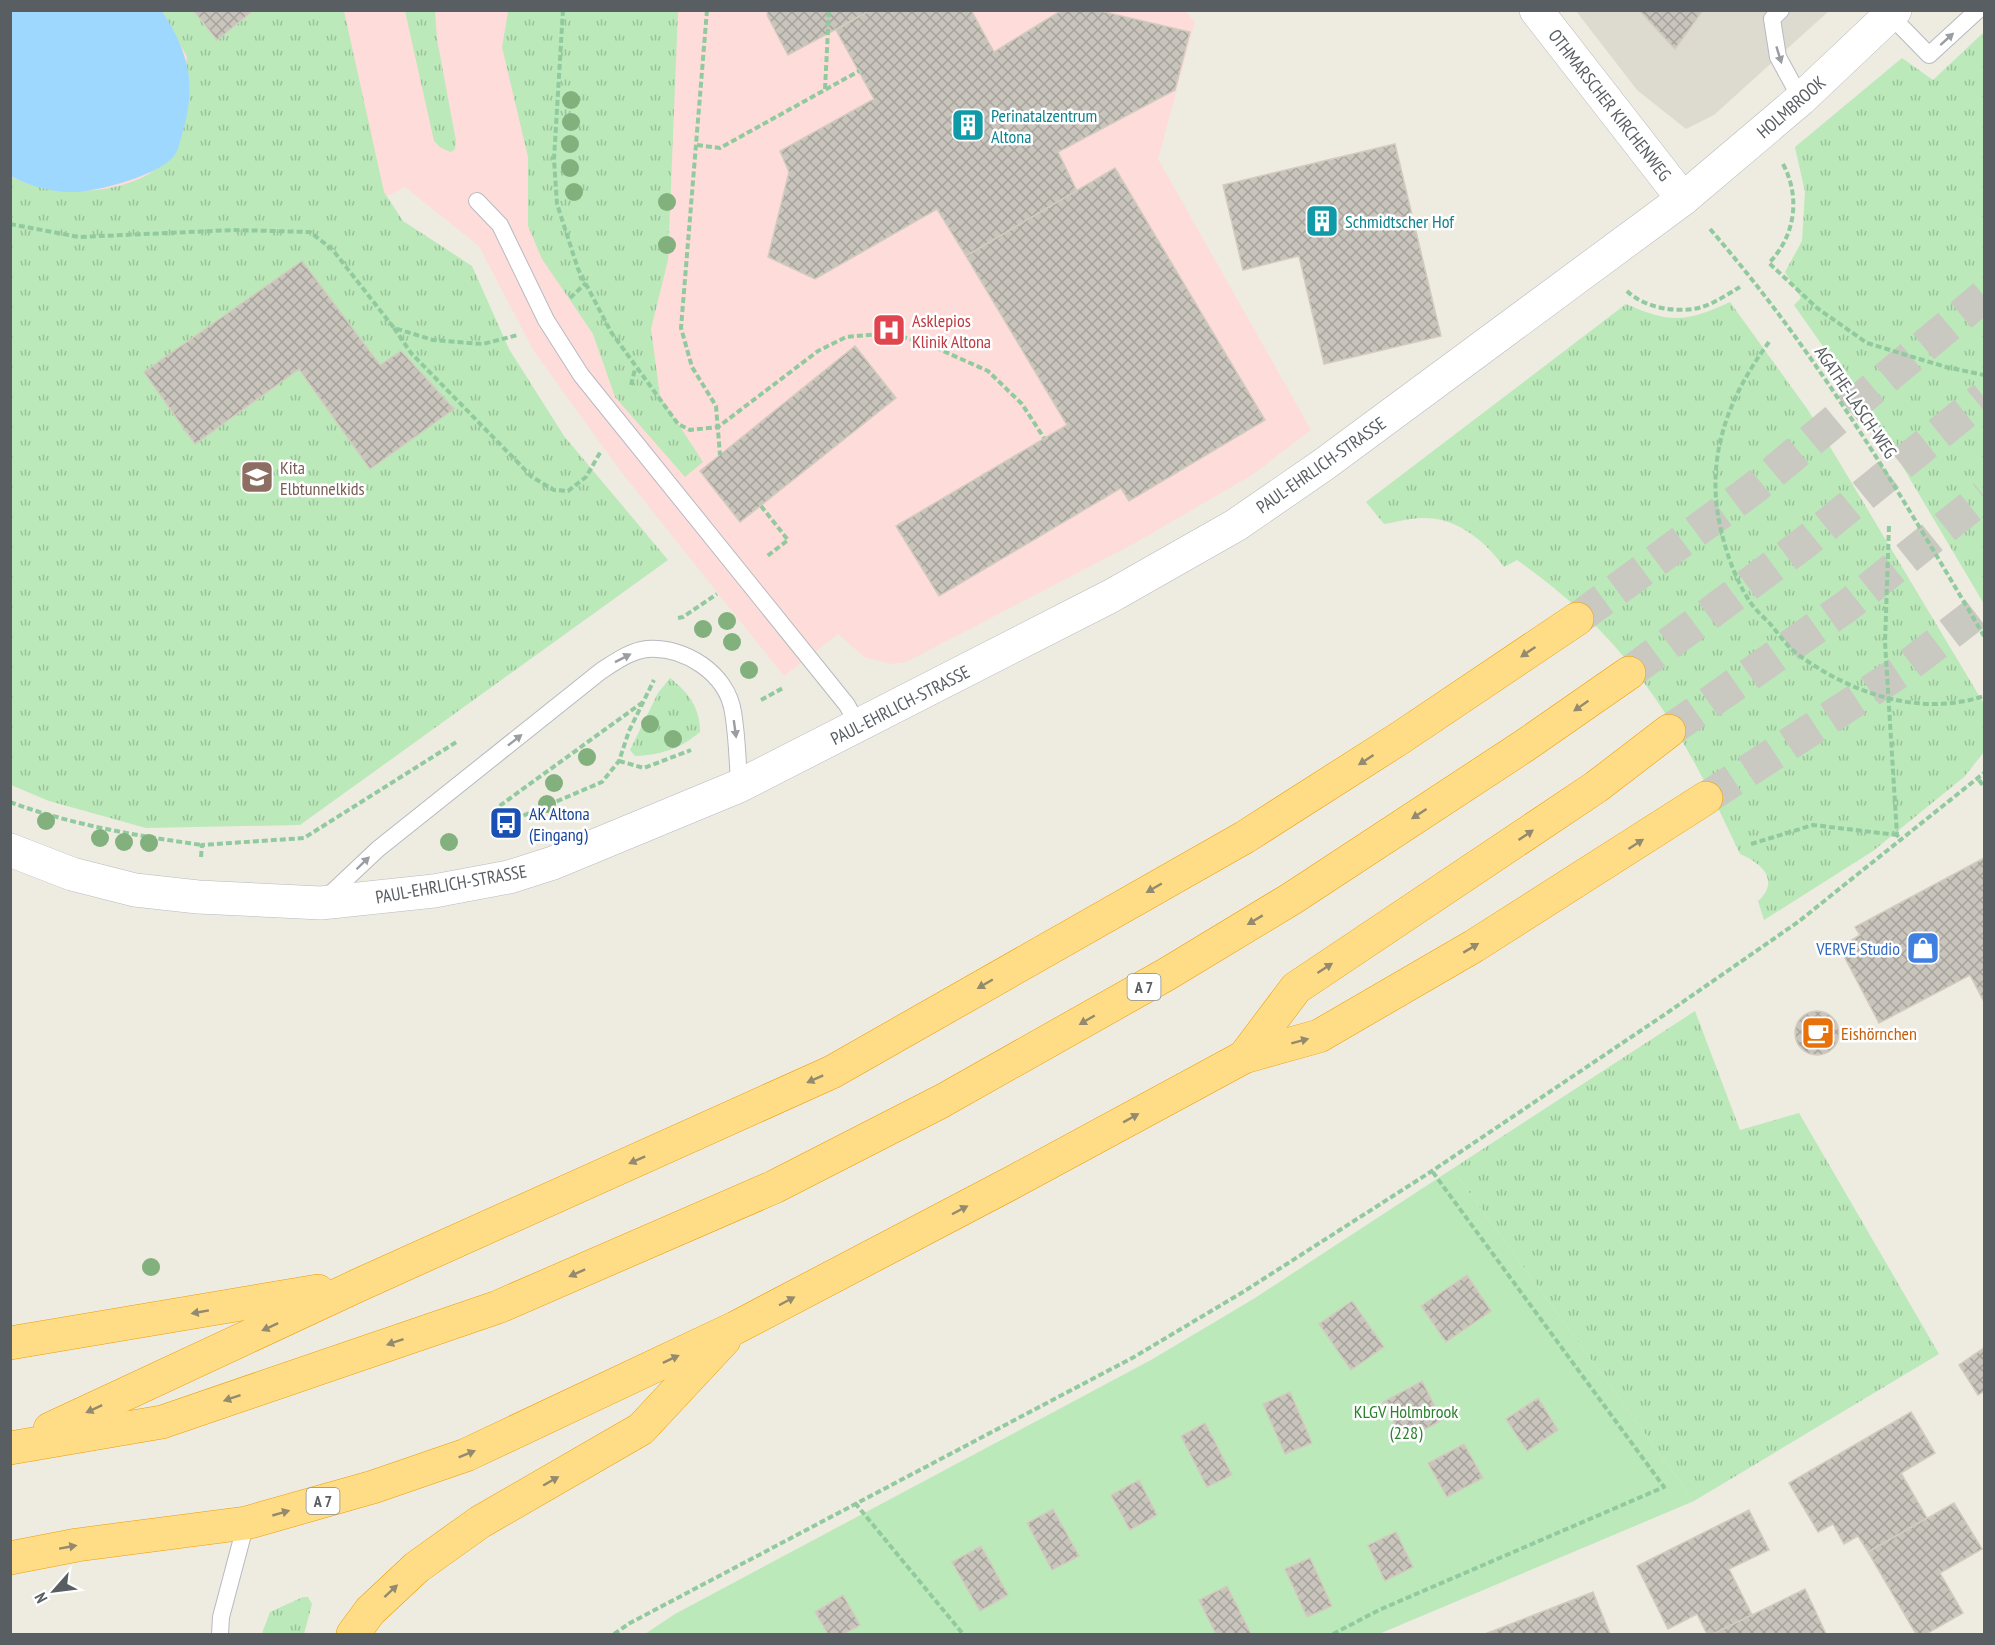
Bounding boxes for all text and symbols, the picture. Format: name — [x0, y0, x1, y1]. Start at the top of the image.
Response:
street label: OTHMARSCHER KIRCHENWEG — [1544, 24, 1677, 186]
one-way arrow — [1939, 32, 1954, 46]
one-way arrow — [1775, 46, 1784, 64]
street label: HOLMBROOK — [1752, 71, 1830, 143]
place label: Perinatalzentrum Altona — [991, 104, 1097, 148]
building icon: Perinatalzentrum Altona — [950, 107, 986, 143]
building icon: Schmidtscher Hof — [1304, 203, 1340, 239]
place label: Schmidtscher Hof — [1345, 210, 1455, 233]
place label: Asklepios Klinik Altona — [912, 309, 991, 353]
hospital icon: Asklepios Klinik Altona — [871, 312, 907, 348]
street label: AGATHE-LASCH-WEG — [1810, 341, 1902, 463]
street label: PAUL-EHRLICH-STRASSE — [1252, 412, 1390, 518]
place label: Kita Elbtunnelkids — [280, 456, 365, 500]
school or university icon: Kita Elbtunnelkids — [239, 459, 275, 495]
one-way arrow — [1520, 646, 1537, 657]
one-way arrow — [615, 653, 632, 662]
street label: PAUL-EHRLICH-STRASSE — [827, 660, 973, 750]
one-way arrow — [1573, 700, 1589, 711]
one-way arrow — [730, 720, 740, 739]
one-way arrow — [507, 734, 523, 747]
one-way arrow — [1358, 754, 1374, 765]
place label: AK Altona (Eingang) — [529, 802, 590, 846]
bus stop icon: AK Altona (Eingang) — [488, 805, 524, 841]
one-way arrow — [1411, 808, 1427, 820]
one-way arrow — [1517, 829, 1533, 841]
one-way arrow — [1628, 839, 1644, 850]
one-way arrow — [356, 856, 371, 870]
street label: PAUL-EHRLICH-STRASSE — [374, 859, 528, 909]
one-way arrow — [1146, 883, 1163, 893]
one-way arrow — [1247, 915, 1263, 926]
shop icon: VERVE Studio — [1905, 930, 1941, 966]
place label: VERVE Studio — [1815, 937, 1900, 960]
one-way arrow — [1463, 943, 1480, 953]
one-way arrow — [1317, 963, 1333, 974]
road number: A 7 — [1128, 974, 1160, 1000]
one-way arrow — [977, 979, 993, 990]
one-way arrow — [1079, 1014, 1095, 1025]
cafe icon: Eishörnchen — [1800, 1015, 1836, 1051]
place label: Eishörnchen — [1841, 1022, 1917, 1045]
one-way arrow — [1291, 1036, 1310, 1046]
one-way arrow — [806, 1075, 823, 1084]
one-way arrow — [1123, 1113, 1140, 1123]
one-way arrow — [628, 1155, 646, 1165]
one-way arrow — [951, 1205, 968, 1215]
one-way arrow — [568, 1268, 585, 1277]
one-way arrow — [779, 1296, 796, 1306]
one-way arrow — [191, 1307, 210, 1316]
one-way arrow — [262, 1322, 279, 1331]
one-way arrow — [386, 1338, 404, 1348]
one-way arrow — [662, 1354, 679, 1363]
one-way arrow — [222, 1394, 240, 1404]
park label: KLGV Holmbrook (228) — [1354, 1400, 1458, 1444]
one-way arrow — [84, 1404, 102, 1414]
one-way arrow — [458, 1449, 476, 1458]
one-way arrow — [543, 1476, 560, 1486]
road number: A 7 — [306, 1488, 340, 1514]
one-way arrow — [272, 1508, 290, 1517]
one-way arrow — [59, 1542, 78, 1551]
north arrow — [24, 1561, 84, 1621]
one-way arrow — [384, 1584, 399, 1598]
text: N — [30, 1590, 52, 1607]

